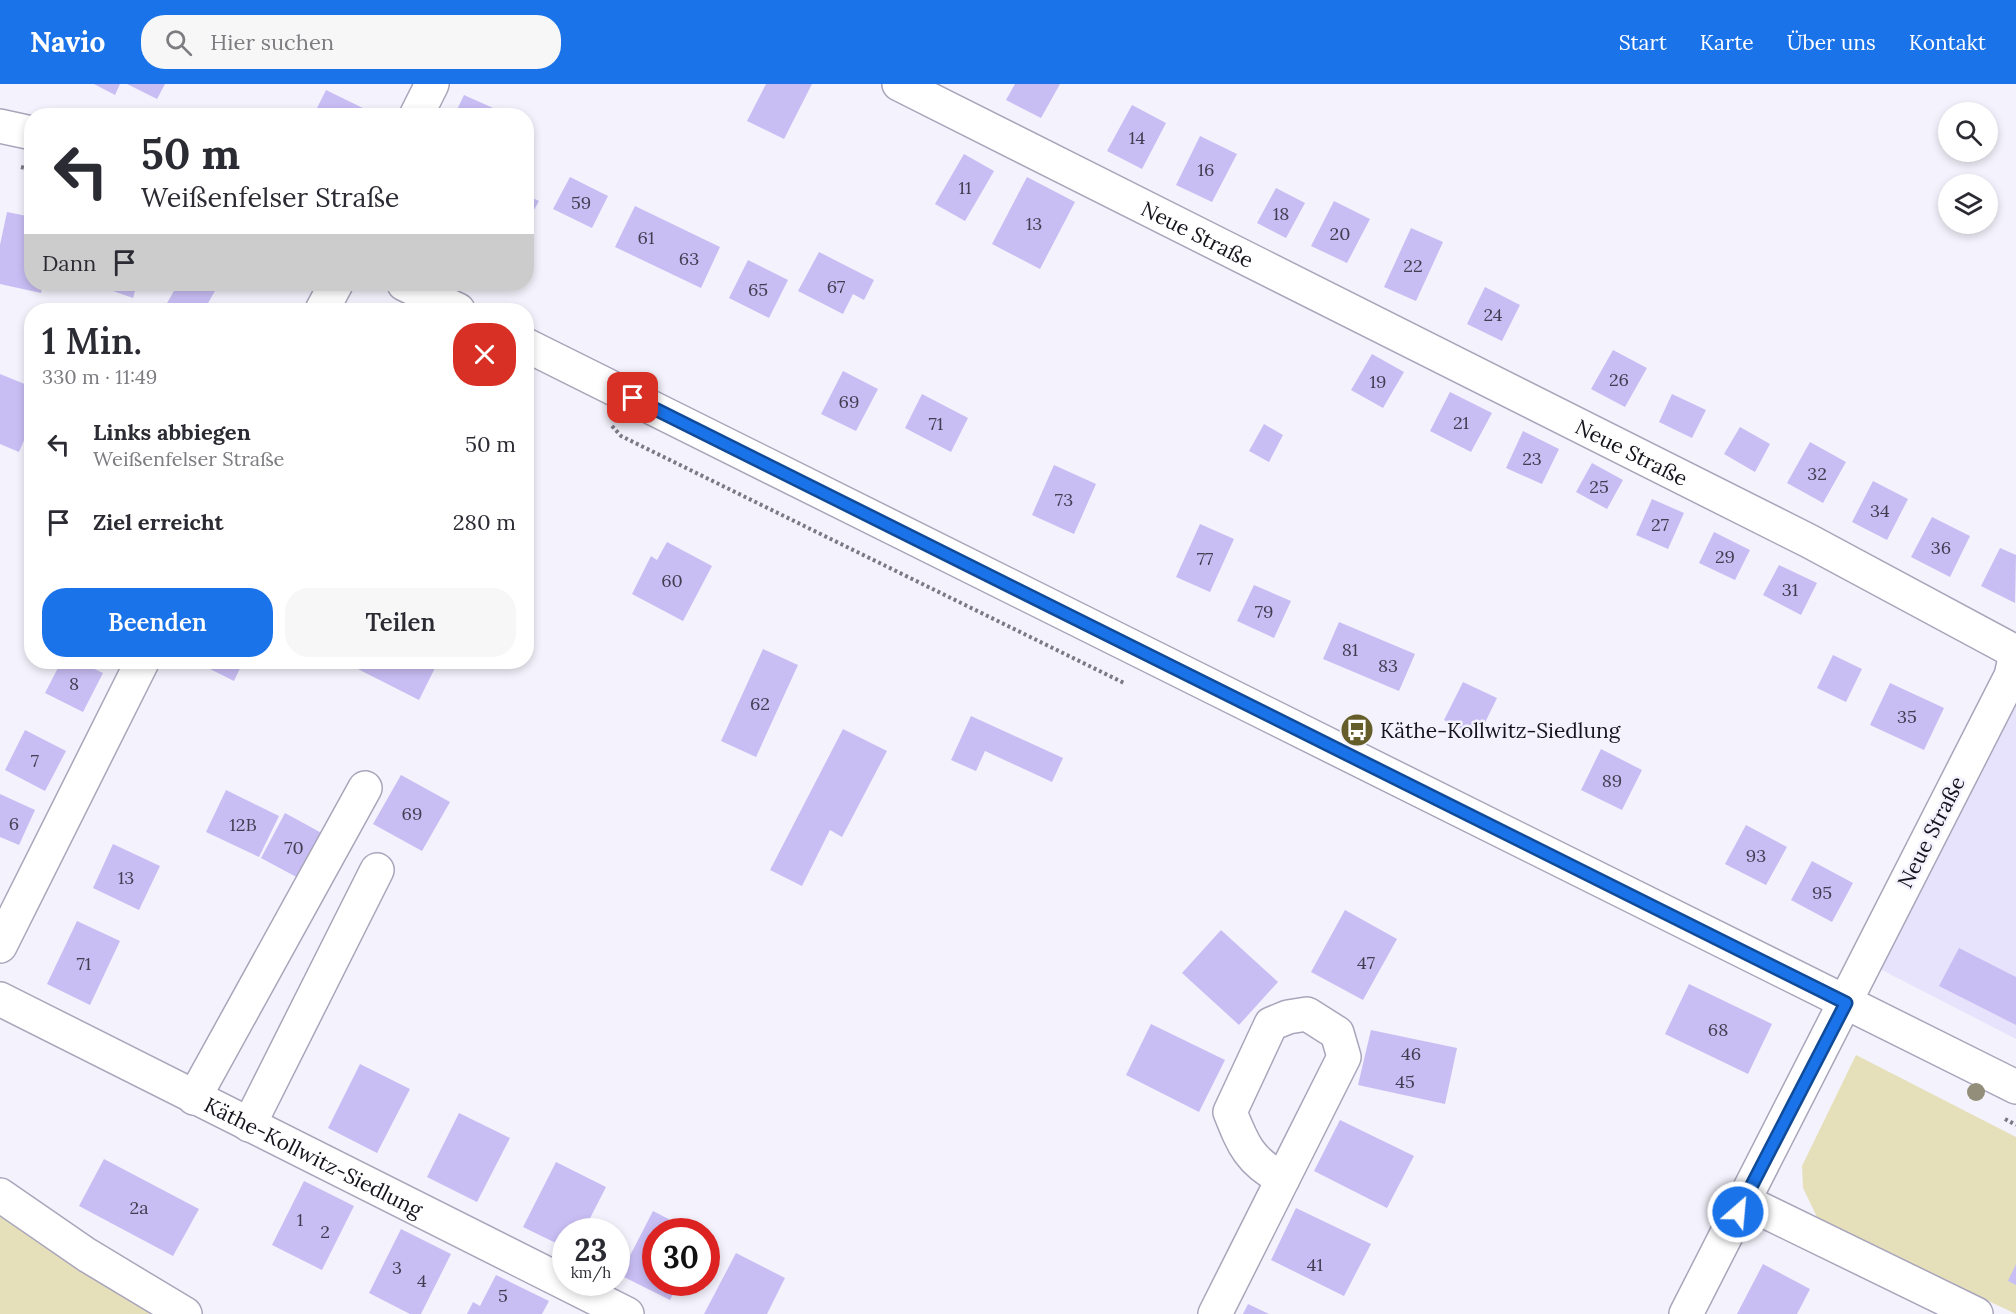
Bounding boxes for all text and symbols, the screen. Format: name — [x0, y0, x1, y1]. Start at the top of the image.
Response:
search box — [141, 15, 561, 69]
text: Navio — [30, 24, 105, 60]
icon: search — [162, 26, 195, 59]
text: Hier suchen — [210, 28, 334, 56]
text: Start — [1619, 29, 1667, 56]
text: Karte — [1700, 29, 1754, 56]
text: Über uns — [1787, 29, 1876, 56]
text: Kontakt — [1909, 29, 1986, 56]
map controls — [1938, 102, 1998, 234]
button: search — [1938, 102, 1998, 162]
house number: 14 — [1129, 126, 1145, 149]
text: 50 m — [141, 127, 240, 181]
icon: left — [42, 132, 120, 210]
house number: 16 — [1198, 158, 1214, 181]
button: layers — [1938, 174, 1998, 234]
house number: 11 — [958, 176, 972, 199]
text: Weißenfelser Straße — [141, 180, 399, 214]
house number: 59 — [571, 191, 591, 214]
street label: Neue Straße — [1137, 194, 1258, 273]
house number: 18 — [1273, 202, 1289, 225]
house number: 13 — [1026, 212, 1042, 235]
house number: 20 — [1330, 222, 1350, 245]
house number: 61 — [638, 226, 654, 249]
icon: arrive — [108, 246, 141, 279]
house number: 63 — [679, 247, 699, 270]
text: Dann — [42, 249, 96, 277]
house number: 22 — [1403, 254, 1423, 277]
house number: 67 — [827, 275, 845, 298]
house number: 65 — [748, 278, 768, 301]
house number: 24 — [1483, 303, 1503, 326]
text: 1 Min. — [42, 318, 142, 364]
button: close — [453, 323, 516, 386]
text: 330 m · 11:49 — [42, 364, 157, 389]
house number: 26 — [1609, 368, 1629, 391]
house number: 19 — [1370, 370, 1386, 393]
pin — [607, 372, 658, 423]
icon: arrive — [616, 381, 649, 414]
house number: 69 — [839, 390, 859, 413]
house number: 21 — [1453, 411, 1469, 434]
house number: 71 — [929, 412, 943, 435]
street label: Neue Straße — [1571, 413, 1692, 491]
text: Links abbiegen — [93, 418, 251, 446]
icon: left — [42, 428, 75, 461]
text: 50 m — [465, 430, 516, 458]
text: Weißenfelser Straße — [93, 446, 284, 471]
house number: 23 — [1522, 447, 1542, 470]
house number: 32 — [1807, 462, 1827, 485]
house number: 25 — [1589, 475, 1609, 498]
house number: 73 — [1055, 488, 1073, 511]
house number: 34 — [1870, 499, 1890, 522]
icon: arrive — [42, 506, 75, 539]
text: Ziel erreicht — [93, 508, 224, 536]
text: 280 m — [453, 508, 516, 536]
house number: 27 — [1651, 513, 1669, 536]
house number: 36 — [1931, 536, 1951, 559]
house number: 29 — [1715, 545, 1735, 568]
house number: 77 — [1197, 547, 1213, 570]
house number: 60 — [661, 569, 683, 592]
house number: 31 — [1782, 578, 1798, 601]
button: Beenden — [42, 588, 273, 657]
button: Teilen — [285, 588, 516, 657]
house number: 79 — [1255, 600, 1273, 623]
house number: 81 — [1342, 638, 1358, 661]
house number: 83 — [1378, 654, 1398, 677]
house number: 8 — [69, 672, 79, 695]
house number: 62 — [750, 692, 770, 715]
house number: 35 — [1897, 705, 1917, 728]
bus stop icon: Käthe-Kollwitz-Siedlung — [1339, 712, 1375, 748]
place label: Käthe-Kollwitz-Siedlung — [1380, 717, 1621, 744]
house number: 7 — [31, 749, 39, 772]
house number: 89 — [1602, 769, 1622, 792]
street label: Neue Straße — [1891, 772, 1971, 892]
house number: 69 — [402, 802, 422, 825]
house number: 6 — [9, 812, 19, 835]
house number: 12B — [229, 813, 257, 836]
house number: 70 — [284, 836, 304, 859]
house number: 93 — [1746, 844, 1766, 867]
house number: 13 — [118, 866, 134, 889]
house number: 95 — [1812, 881, 1832, 904]
house number: 47 — [1357, 951, 1375, 974]
house number: 71 — [77, 952, 91, 975]
house number: 68 — [1708, 1018, 1728, 1041]
house number: 46 — [1401, 1042, 1421, 1065]
house number: 45 — [1395, 1070, 1415, 1093]
street label: Käthe-Kollwitz-Siedlung — [200, 1091, 428, 1223]
position arrow — [1706, 1180, 1770, 1244]
house number: 2a — [130, 1196, 148, 1219]
house number: 1 — [297, 1208, 303, 1231]
speed limit sign: 30 — [642, 1218, 720, 1296]
house number: 2 — [320, 1220, 330, 1243]
text: 23 — [575, 1231, 607, 1269]
house number: 41 — [1307, 1253, 1323, 1276]
house number: 3 — [392, 1256, 402, 1279]
text: km/h — [571, 1263, 611, 1282]
house number: 4 — [417, 1269, 427, 1292]
house number: 5 — [498, 1284, 508, 1307]

